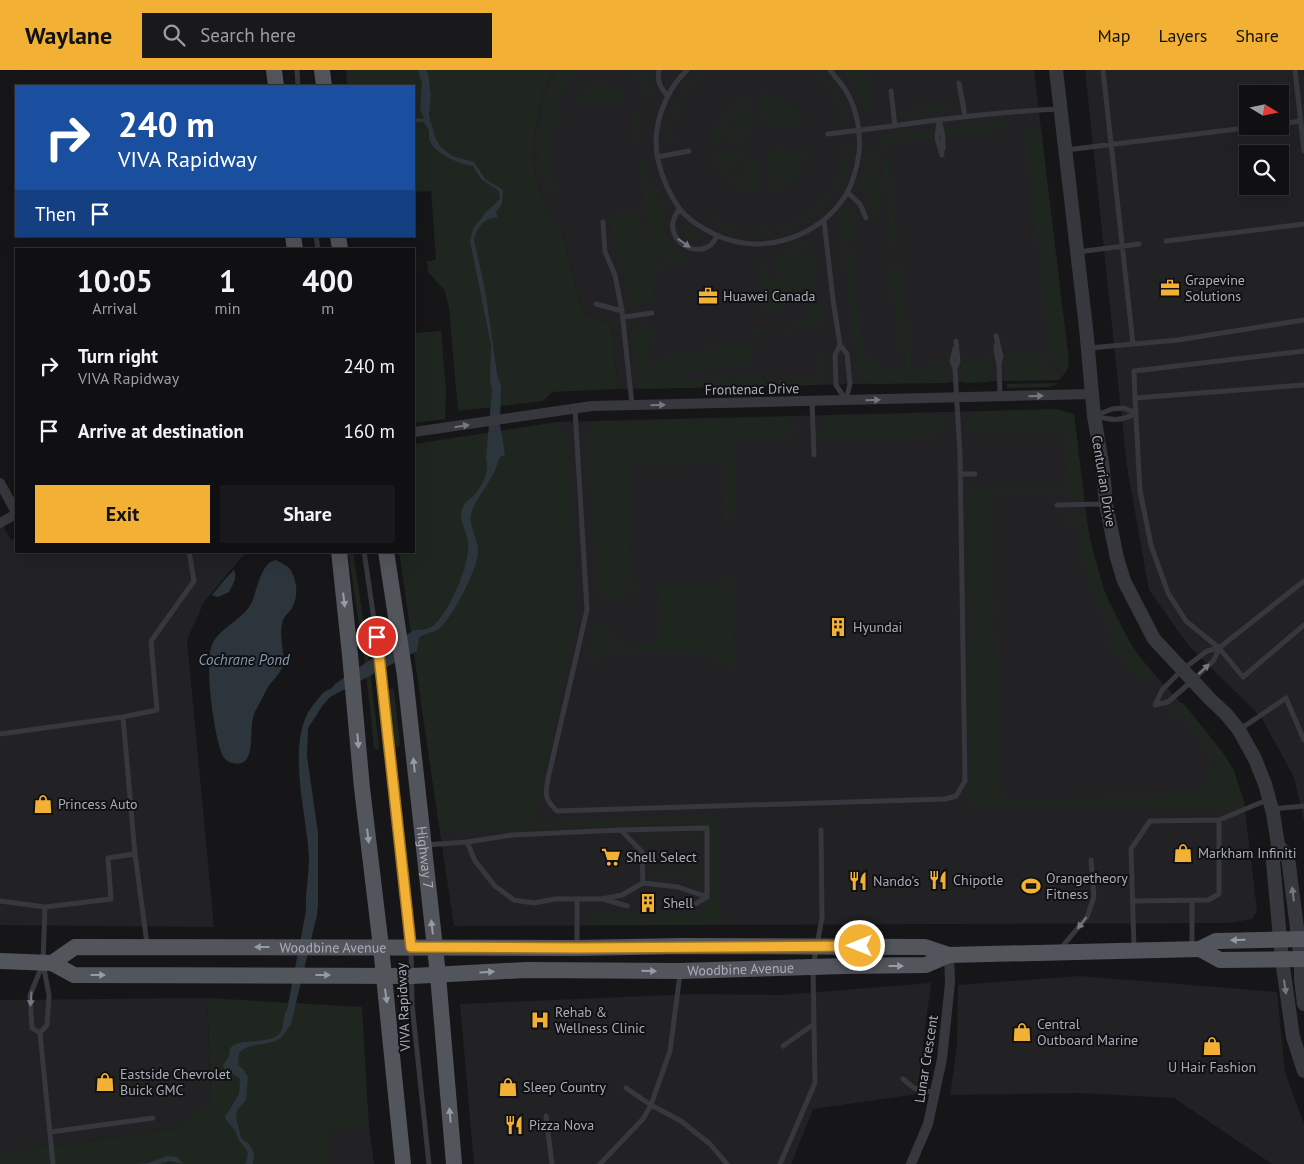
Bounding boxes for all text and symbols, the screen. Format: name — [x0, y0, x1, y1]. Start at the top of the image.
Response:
search box — [142, 13, 492, 58]
text: Waylane — [25, 20, 112, 51]
icon: search — [160, 21, 188, 49]
text: Search here — [200, 23, 296, 47]
text: Map — [1098, 24, 1130, 47]
text: Layers — [1158, 24, 1207, 47]
text: Share — [1235, 24, 1279, 47]
north arrow — [1239, 85, 1289, 135]
map controls — [1239, 85, 1289, 195]
text: 240 m — [118, 101, 215, 147]
icon: right — [35, 105, 100, 170]
text: VIVA Rapidway — [118, 145, 257, 173]
button: search — [1239, 145, 1289, 195]
icon: arrive — [86, 200, 114, 228]
text: Then — [35, 202, 76, 226]
one-way arrow — [677, 239, 691, 248]
text: 10:05 — [77, 261, 153, 300]
text: 1 — [219, 261, 236, 300]
text: 400 — [302, 261, 353, 300]
place label: Grapevine Solutions — [1185, 271, 1245, 305]
office icon: Grapevine Solutions — [1159, 277, 1181, 299]
office icon: Huawei Canada — [697, 285, 719, 307]
place label: Huawei Canada — [723, 287, 815, 305]
text: Arrival — [92, 298, 137, 318]
text: min — [215, 298, 241, 318]
text: m — [321, 298, 334, 318]
text: Turn right — [78, 344, 158, 368]
icon: right — [35, 352, 63, 380]
text: 240 m — [343, 354, 395, 378]
text: VIVA Rapidway — [78, 368, 179, 388]
street label: Frontenac Drive — [705, 379, 799, 399]
one-way arrow — [1028, 392, 1044, 400]
one-way arrow — [865, 395, 881, 403]
one-way arrow — [650, 400, 666, 408]
icon: arrive — [35, 417, 63, 445]
text: Arrive at destination — [78, 419, 244, 443]
text: 160 m — [343, 419, 395, 443]
one-way arrow — [454, 421, 470, 429]
street label: Centurian Drive — [1088, 434, 1120, 528]
button: Exit — [35, 485, 210, 543]
button: Share — [220, 485, 395, 543]
one-way arrow — [340, 592, 348, 608]
pin — [356, 616, 398, 658]
building icon: Hyundai — [827, 616, 849, 638]
place label: Hyundai — [853, 618, 902, 636]
icon: arrive — [363, 623, 391, 651]
water label: Cochrane Pond — [198, 650, 290, 669]
one-way arrow — [1198, 663, 1210, 675]
one-way arrow — [354, 733, 362, 749]
one-way arrow — [410, 757, 418, 773]
shop icon: Princess Auto — [32, 793, 54, 815]
place label: Princess Auto — [58, 795, 138, 813]
street label: Highway 7 — [413, 825, 437, 890]
one-way arrow — [364, 828, 372, 844]
shop icon: Markham Infiniti — [1172, 842, 1194, 864]
place label: Markham Infiniti — [1198, 844, 1296, 862]
supermarket icon: Shell Select — [600, 846, 622, 868]
place label: Shell Select — [626, 848, 697, 866]
restaurant icon: Chipotle — [927, 869, 949, 891]
place label: Orangetheory Fitness — [1046, 869, 1128, 903]
restaurant icon: Nando's — [847, 870, 869, 892]
place label: Chipotle — [953, 871, 1003, 889]
place label: Nando's — [873, 872, 920, 890]
sports icon: Orangetheory Fitness — [1020, 875, 1042, 897]
one-way arrow — [1289, 885, 1297, 901]
building icon: Shell — [637, 892, 659, 914]
place label: Shell — [663, 894, 693, 912]
one-way arrow — [1077, 916, 1088, 929]
one-way arrow — [428, 919, 436, 935]
position arrow — [833, 919, 885, 971]
one-way arrow — [1230, 936, 1246, 944]
street label: Woodbine Avenue — [280, 938, 386, 957]
one-way arrow — [254, 943, 270, 951]
street label: Woodbine Avenue — [687, 959, 794, 980]
street label: VIVA Rapidway — [392, 962, 414, 1053]
one-way arrow — [888, 962, 904, 970]
one-way arrow — [479, 967, 495, 975]
one-way arrow — [642, 967, 658, 975]
one-way arrow — [90, 971, 106, 979]
one-way arrow — [315, 971, 331, 979]
one-way arrow — [1282, 979, 1290, 995]
one-way arrow — [382, 988, 390, 1004]
one-way arrow — [27, 991, 35, 1007]
place label: Rehab & Wellness Clinic — [555, 1003, 645, 1037]
hospital icon: Rehab & Wellness Clinic — [529, 1009, 551, 1031]
street label: Lunar Crescent — [910, 1014, 942, 1104]
place label: Central Outboard Marine — [1037, 1015, 1138, 1049]
shop icon: Central Outboard Marine — [1011, 1021, 1033, 1043]
shop icon: U Hair Fashion — [1201, 1035, 1223, 1057]
place label: U Hair Fashion — [1168, 1058, 1256, 1076]
place label: Eastside Chevrolet Buick GMC — [120, 1065, 231, 1099]
shop icon: Eastside Chevrolet Buick GMC — [94, 1071, 116, 1093]
shop icon: Sleep Country — [497, 1076, 519, 1098]
place label: Sleep Country — [523, 1078, 607, 1096]
one-way arrow — [445, 1107, 453, 1123]
restaurant icon: Pizza Nova — [503, 1114, 525, 1136]
place label: Pizza Nova — [529, 1116, 594, 1134]

